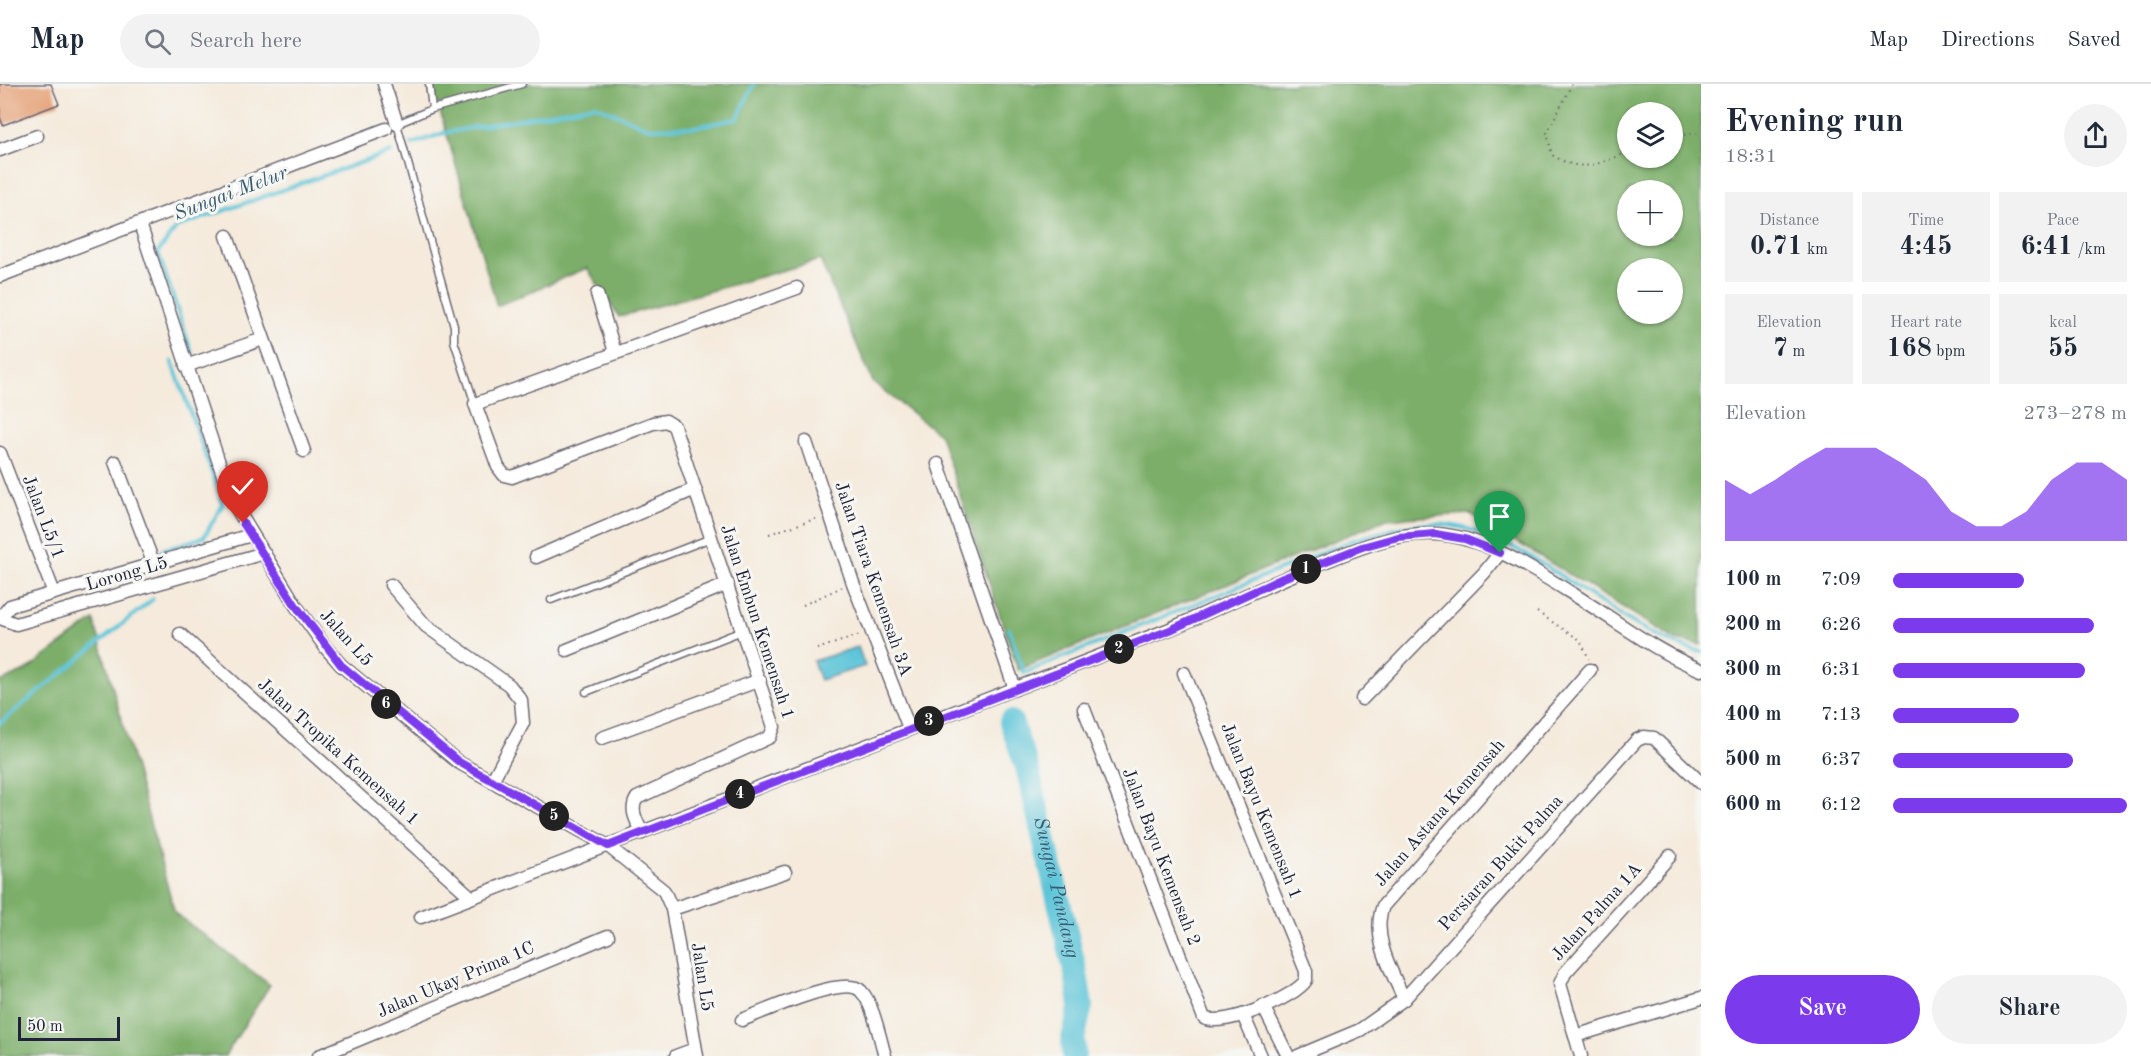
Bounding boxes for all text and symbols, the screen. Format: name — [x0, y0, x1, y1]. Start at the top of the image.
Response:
search box — [120, 14, 540, 68]
icon: search — [141, 25, 174, 58]
text: Map — [30, 27, 84, 55]
text: Search here — [189, 30, 302, 52]
text: Map — [1869, 30, 1908, 51]
text: Directions — [1941, 30, 2035, 51]
text: Saved — [2068, 30, 2121, 51]
map controls — [1617, 102, 1683, 324]
button: layers — [1617, 102, 1683, 168]
button: share — [2064, 104, 2127, 167]
text: Evening run — [1725, 106, 1904, 139]
text: 18:31 — [1725, 147, 1777, 167]
water label: Sungai Melur — [171, 163, 291, 225]
button: + — [1617, 180, 1683, 246]
text: Distance — [1759, 213, 1819, 229]
text: Time — [1908, 213, 1944, 229]
text: Pace — [2047, 213, 2079, 229]
text: 0.71 — [1750, 234, 1803, 260]
text: 4:45 — [1900, 234, 1952, 260]
text: 6:41 — [2020, 234, 2073, 260]
text: km — [1803, 242, 1828, 258]
text: /km — [2073, 242, 2106, 258]
button: − — [1617, 258, 1683, 324]
text: Elevation — [1756, 315, 1822, 331]
text: Heart rate — [1890, 315, 1962, 331]
text: kcal — [2049, 315, 2077, 331]
text: 7 — [1773, 336, 1788, 362]
text: 168 — [1887, 336, 1932, 362]
text: 55 — [2048, 336, 2078, 362]
text: m — [1788, 344, 1805, 360]
text: bpm — [1932, 344, 1965, 360]
text: Elevation — [1725, 404, 1806, 424]
text: 273–278 m — [2024, 404, 2127, 424]
pin — [217, 461, 268, 523]
icon: check — [226, 470, 259, 503]
street label: Jalan L5/1 — [19, 473, 67, 561]
street label: Jalan Tiara Kemensah 3A — [831, 479, 915, 679]
pin — [1474, 491, 1525, 553]
icon: arrive — [1483, 500, 1516, 533]
street label: Jalan Embun Kemensah 1 — [717, 522, 797, 722]
street label: Lorong L5 — [84, 554, 170, 594]
pin: 1 — [1291, 554, 1321, 584]
text: 1 — [1301, 561, 1311, 577]
text: 100 m — [1725, 570, 1781, 590]
text: 7:09 — [1821, 570, 1861, 590]
street label: Jalan L5 — [316, 606, 376, 670]
text: 200 m — [1725, 615, 1781, 635]
text: 6:26 — [1821, 615, 1861, 635]
pin: 2 — [1104, 634, 1134, 664]
text: 2 — [1114, 641, 1124, 657]
text: 300 m — [1725, 660, 1781, 680]
text: 6:31 — [1821, 660, 1861, 680]
street label: Jalan Tropika Kemensah 1 — [254, 675, 422, 829]
pin: 6 — [371, 689, 401, 719]
text: 6 — [381, 696, 391, 712]
text: 400 m — [1725, 705, 1781, 725]
text: 7:13 — [1821, 705, 1861, 725]
pin: 3 — [914, 706, 944, 736]
text: 3 — [924, 713, 934, 729]
street label: Jalan Bayu Kemensah 1 — [1217, 720, 1305, 902]
street label: Jalan Astana Kemensah — [1371, 736, 1509, 890]
text: 500 m — [1725, 750, 1781, 770]
text: 6:37 — [1821, 750, 1861, 770]
street label: Jalan Bayu Kemensah 2 — [1119, 766, 1203, 948]
pin: 4 — [725, 779, 755, 809]
text: 4 — [735, 786, 745, 802]
street label: Persiaran Bukit Palma — [1436, 792, 1566, 934]
text: 600 m — [1725, 795, 1781, 815]
text: 6:12 — [1821, 795, 1861, 815]
pin: 5 — [539, 801, 569, 831]
text: 5 — [549, 808, 559, 824]
water label: Sungai Pandang — [1029, 815, 1082, 961]
street label: Jalan Palma 1A — [1549, 859, 1646, 964]
street label: Jalan Ukay Prima 1C — [375, 939, 537, 1021]
street label: Jalan L5 — [688, 941, 716, 1013]
button: Save — [1725, 975, 1920, 1044]
button: Share — [1932, 975, 2127, 1044]
scale bar — [18, 1014, 120, 1042]
text: 50 m — [27, 1019, 63, 1035]

